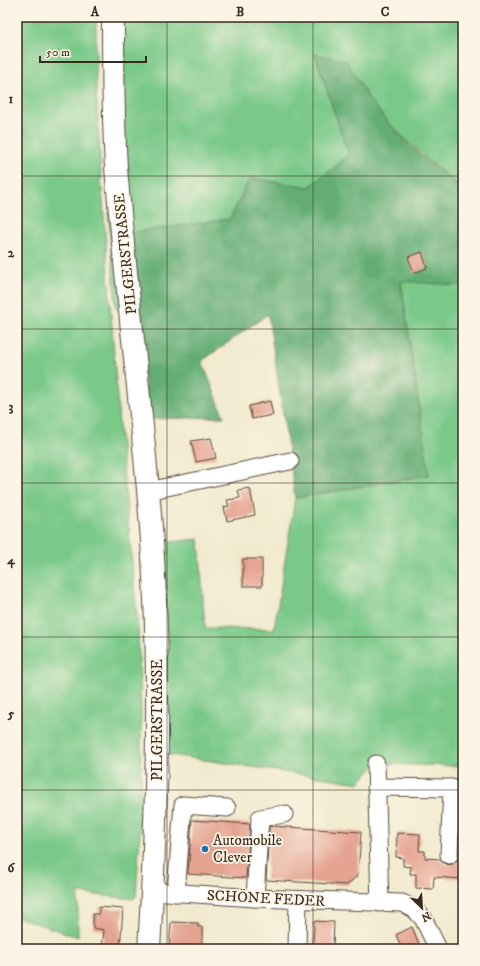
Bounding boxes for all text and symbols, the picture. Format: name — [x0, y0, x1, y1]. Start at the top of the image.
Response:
text: A — [90, 4, 100, 20]
text: B — [236, 4, 244, 20]
text: C — [381, 4, 390, 20]
scale bar — [40, 38, 146, 64]
text: 50 m — [46, 45, 70, 60]
text: 1 — [9, 91, 14, 107]
street label: PILGERSTRASSE — [110, 192, 141, 316]
text: 2 — [8, 245, 15, 261]
text: 3 — [9, 399, 14, 415]
text: 4 — [6, 552, 15, 569]
street label: PILGERSTRASSE — [148, 659, 167, 781]
text: 5 — [7, 706, 15, 722]
place label: Automobile Clever — [213, 831, 282, 867]
marker: Automobile Clever — [200, 844, 210, 854]
text: 6 — [8, 860, 16, 876]
street label: SCHÖNE FEDER — [206, 886, 326, 911]
north arrow — [402, 888, 442, 928]
text: N — [419, 908, 433, 924]

